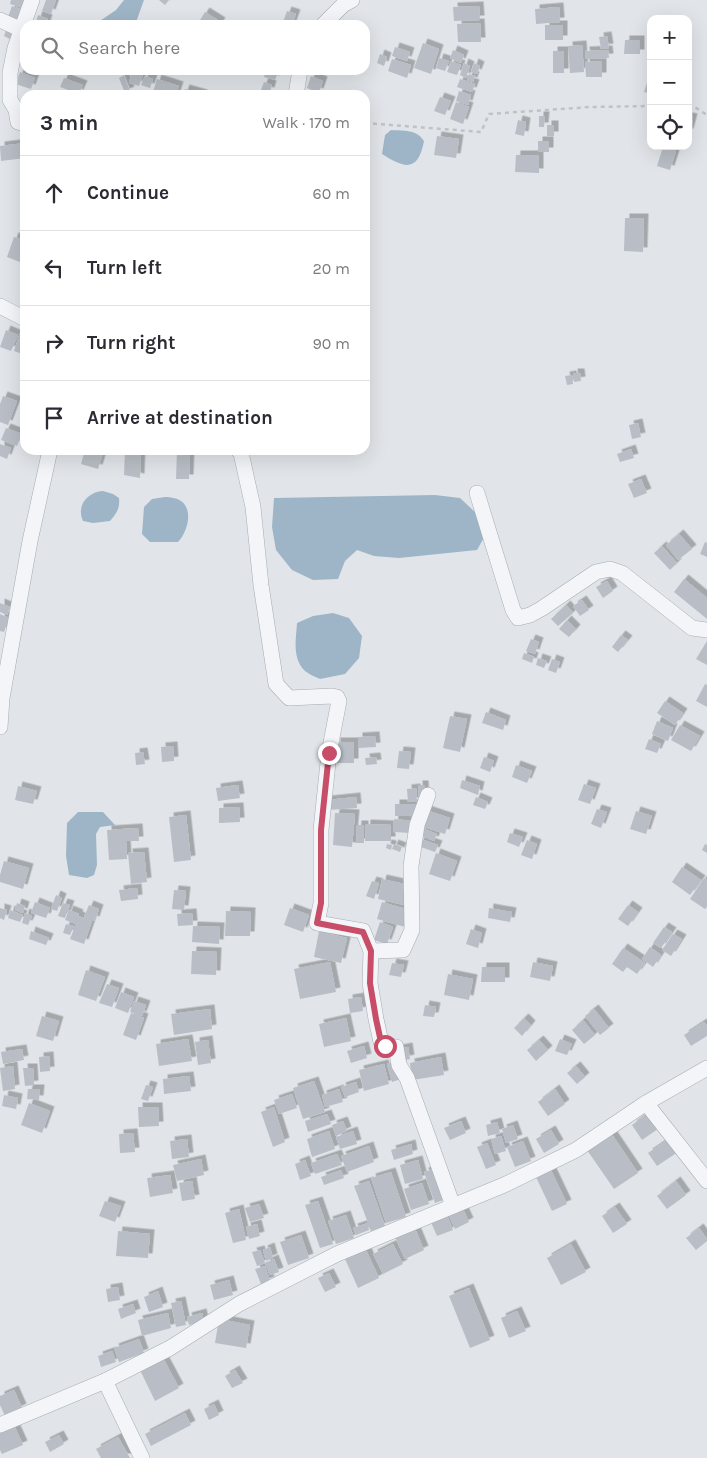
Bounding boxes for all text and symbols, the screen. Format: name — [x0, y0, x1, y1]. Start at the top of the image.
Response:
map controls — [647, 15, 692, 150]
button: + — [647, 15, 692, 60]
search box — [20, 20, 370, 75]
icon: search — [38, 34, 66, 62]
text: Search here — [78, 37, 180, 59]
button: − — [647, 60, 692, 105]
button: locate — [647, 105, 692, 150]
text: 3 min — [40, 111, 98, 135]
text: Walk · 170 m — [262, 113, 350, 132]
icon: ahead — [40, 179, 68, 207]
text: Continue — [87, 182, 169, 204]
text: 60 m — [313, 184, 350, 203]
icon: left — [40, 254, 68, 282]
text: Turn left — [87, 257, 162, 279]
text: 20 m — [312, 259, 350, 278]
icon: right — [40, 329, 68, 357]
text: Turn right — [87, 332, 176, 354]
text: 90 m — [312, 334, 350, 353]
icon: arrive — [40, 404, 68, 432]
text: Arrive at destination — [87, 407, 273, 429]
route end — [318, 742, 341, 765]
route start — [374, 1035, 397, 1058]

